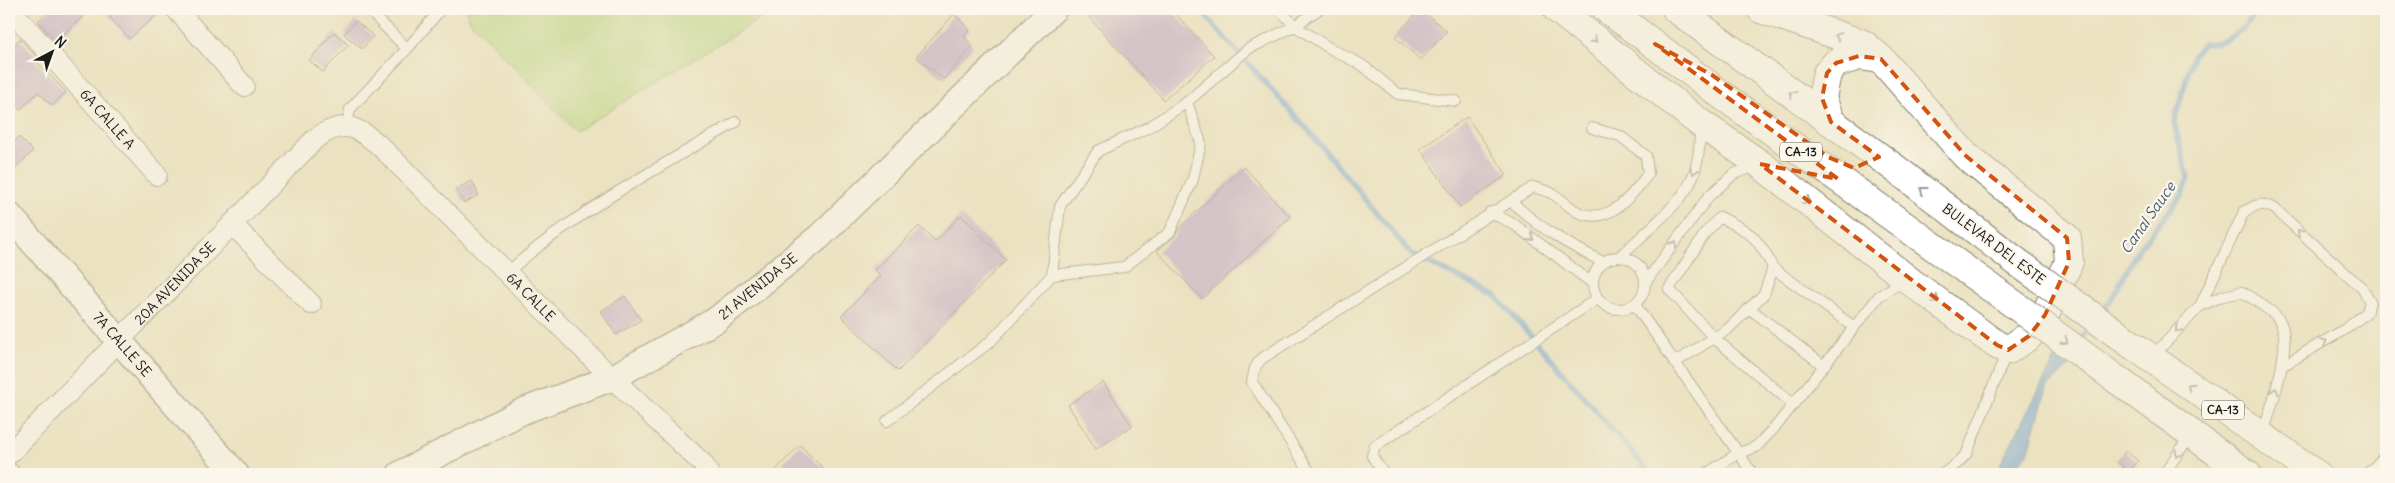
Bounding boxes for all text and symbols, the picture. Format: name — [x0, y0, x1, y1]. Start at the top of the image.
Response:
north arrow — [28, 28, 78, 78]
text: N — [51, 32, 70, 52]
one-way arrow — [1835, 32, 1843, 42]
one-way arrow — [1588, 35, 1597, 43]
street label: 6A CALLE A — [76, 85, 139, 153]
one-way arrow — [1789, 91, 1798, 99]
road number: CA-13 — [1780, 142, 1822, 162]
one-way arrow — [1690, 167, 1700, 175]
water label: Canal Sauce — [2116, 177, 2180, 257]
one-way arrow — [1920, 187, 1929, 195]
one-way arrow — [1802, 195, 1811, 204]
street label: BULEVAR DEL ESTE — [1939, 199, 2049, 289]
one-way arrow — [2297, 229, 2306, 238]
one-way arrow — [1525, 232, 1534, 240]
street label: 20A AVENIDA SE — [130, 238, 219, 329]
one-way arrow — [1668, 240, 1677, 250]
street label: 21 AVENIDA SE — [715, 249, 801, 323]
street label: 6A CALLE — [503, 269, 559, 325]
one-way arrow — [1930, 295, 1939, 303]
street label: 7A CALLE SE — [89, 308, 155, 380]
one-way arrow — [2175, 324, 2184, 333]
one-way arrow — [2059, 336, 2068, 344]
one-way arrow — [2319, 338, 2328, 348]
one-way arrow — [2186, 383, 2196, 392]
one-way arrow — [2269, 386, 2280, 395]
road number: CA-13 — [2202, 400, 2244, 420]
one-way arrow — [2175, 448, 2184, 457]

